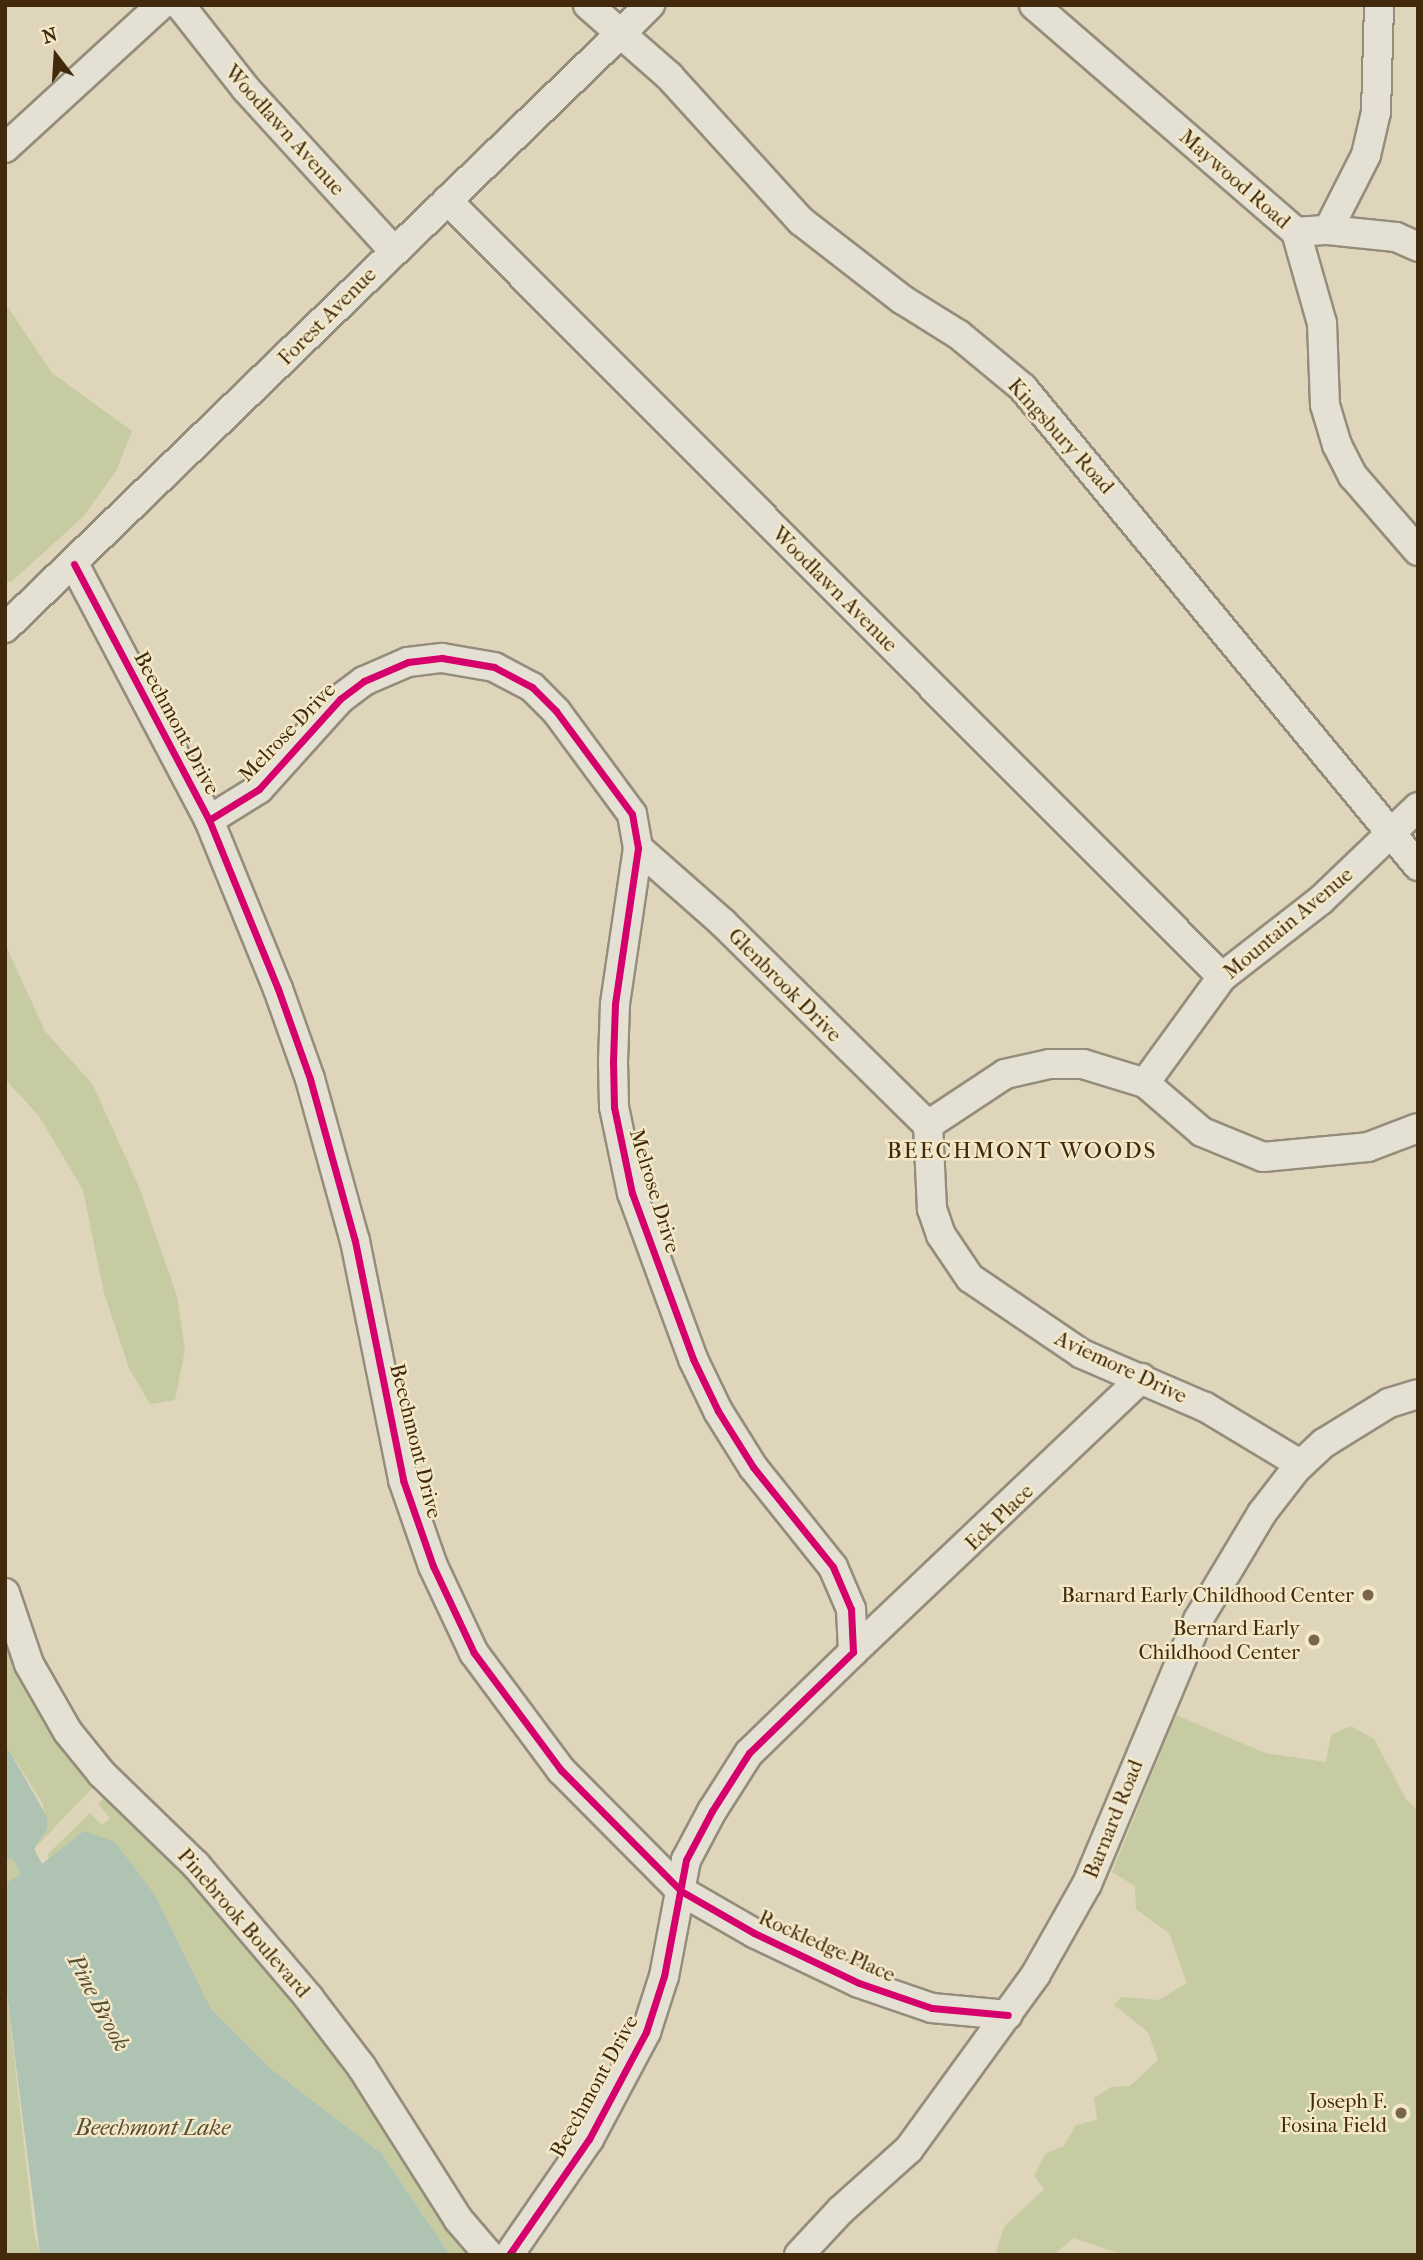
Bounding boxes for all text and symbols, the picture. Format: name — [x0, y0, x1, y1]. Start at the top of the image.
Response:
north arrow — [21, 21, 91, 91]
text: N — [40, 23, 60, 49]
street label: Woodlawn Avenue — [220, 59, 350, 201]
street label: Maywood Road — [1174, 124, 1296, 234]
street label: Forest Avenue — [273, 262, 381, 370]
street label: Kingsbury Road — [1003, 373, 1119, 499]
street label: Woodlawn Avenue — [767, 521, 903, 657]
street label: Beechmont Drive — [129, 647, 225, 799]
street label: Melrose Drive — [233, 677, 341, 787]
street label: Mountain Avenue — [1218, 862, 1358, 984]
street label: Glenbrook Drive — [723, 923, 847, 1047]
street label: Melrose Drive — [624, 1126, 686, 1256]
district label: BEECHMONT WOODS — [889, 1137, 1155, 1165]
street label: Aviemore Drive — [1051, 1325, 1191, 1409]
street label: Beechmont Drive — [385, 1361, 447, 1521]
street label: Eck Place — [960, 1478, 1038, 1556]
place label: Barnard Early Childhood Center — [1061, 1582, 1354, 1608]
marker: Barnard Early Childhood Center — [1360, 1587, 1376, 1603]
place label: Bernard Early Childhood Center — [1138, 1615, 1300, 1665]
marker: Bernard Early Childhood Center — [1306, 1632, 1322, 1648]
street label: Barnard Road — [1078, 1756, 1148, 1882]
street label: Pinebrook Boulevard — [172, 1843, 316, 2003]
street label: Rockledge Place — [755, 1905, 899, 1987]
water label: Pine Brook — [61, 1950, 135, 2056]
street label: Beechmont Drive — [545, 2011, 643, 2161]
place label: Joseph F. Fosina Field — [1280, 2088, 1387, 2138]
marker: Joseph F. Fosina Field — [1393, 2105, 1409, 2121]
water label: Beechmont Lake — [75, 2114, 231, 2142]

